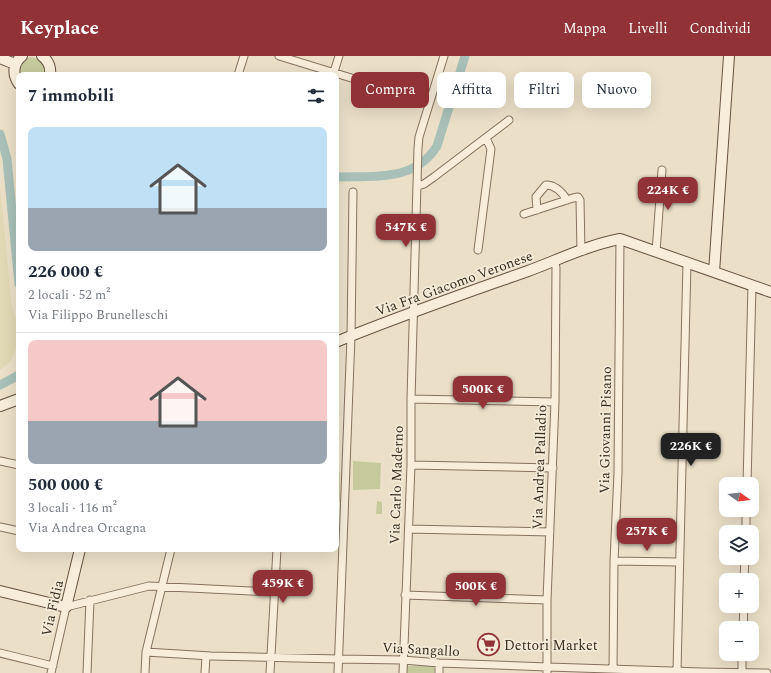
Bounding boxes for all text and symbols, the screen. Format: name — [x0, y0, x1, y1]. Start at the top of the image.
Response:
text: Keyplace — [20, 14, 99, 43]
text: Mappa — [563, 18, 606, 39]
text: Livelli — [628, 18, 668, 39]
text: Condividi — [690, 18, 751, 39]
chip: Compra — [351, 72, 429, 108]
chip: Affitta — [437, 72, 506, 108]
chip: Filtri — [514, 72, 574, 108]
chip: Nuovo — [582, 72, 651, 108]
text: 7 immobili — [28, 83, 114, 109]
icon: filters — [305, 85, 327, 107]
icon: home — [142, 153, 214, 225]
pin: 224K € — [635, 177, 701, 211]
text: 224K € — [647, 180, 689, 200]
pin: 547K € — [373, 214, 439, 248]
text: 547K € — [385, 217, 427, 237]
street label: Via Fra Giacomo Veronese — [373, 245, 536, 322]
text: 226 000 € — [28, 259, 103, 285]
text: 2 locali · 52 m² — [28, 285, 110, 305]
text: Via Filippo Brunelleschi — [28, 305, 168, 325]
icon: home — [142, 366, 214, 438]
street label: Via Giovanni Pisano — [594, 366, 617, 494]
pin: 500K € — [450, 376, 516, 410]
text: 500K € — [462, 379, 504, 399]
street label: Via Andrea Palladio — [527, 404, 552, 530]
street label: Via Carlo Maderno — [384, 425, 409, 545]
pin: 226K € — [658, 433, 724, 467]
text: 226K € — [670, 436, 712, 456]
text: 500 000 € — [28, 472, 103, 498]
north arrow — [719, 477, 759, 517]
map controls — [719, 477, 759, 661]
text: 3 locali · 116 m² — [28, 498, 117, 518]
text: Via Andrea Orcagna — [28, 518, 146, 538]
pin: 257K € — [614, 518, 680, 552]
text: 257K € — [626, 521, 668, 541]
button: layers — [719, 525, 759, 565]
pin: 459K € — [250, 570, 316, 604]
text: 459K € — [262, 573, 304, 593]
pin: 500K € — [443, 573, 509, 607]
button: + — [719, 573, 759, 613]
text: 500K € — [455, 576, 497, 596]
street label: Via Fidia — [36, 578, 69, 638]
button: − — [719, 621, 759, 661]
supermarket icon: Dettori Market — [476, 632, 502, 658]
place label: Dettori Market — [504, 635, 598, 656]
street label: Via Sangallo — [382, 637, 460, 662]

